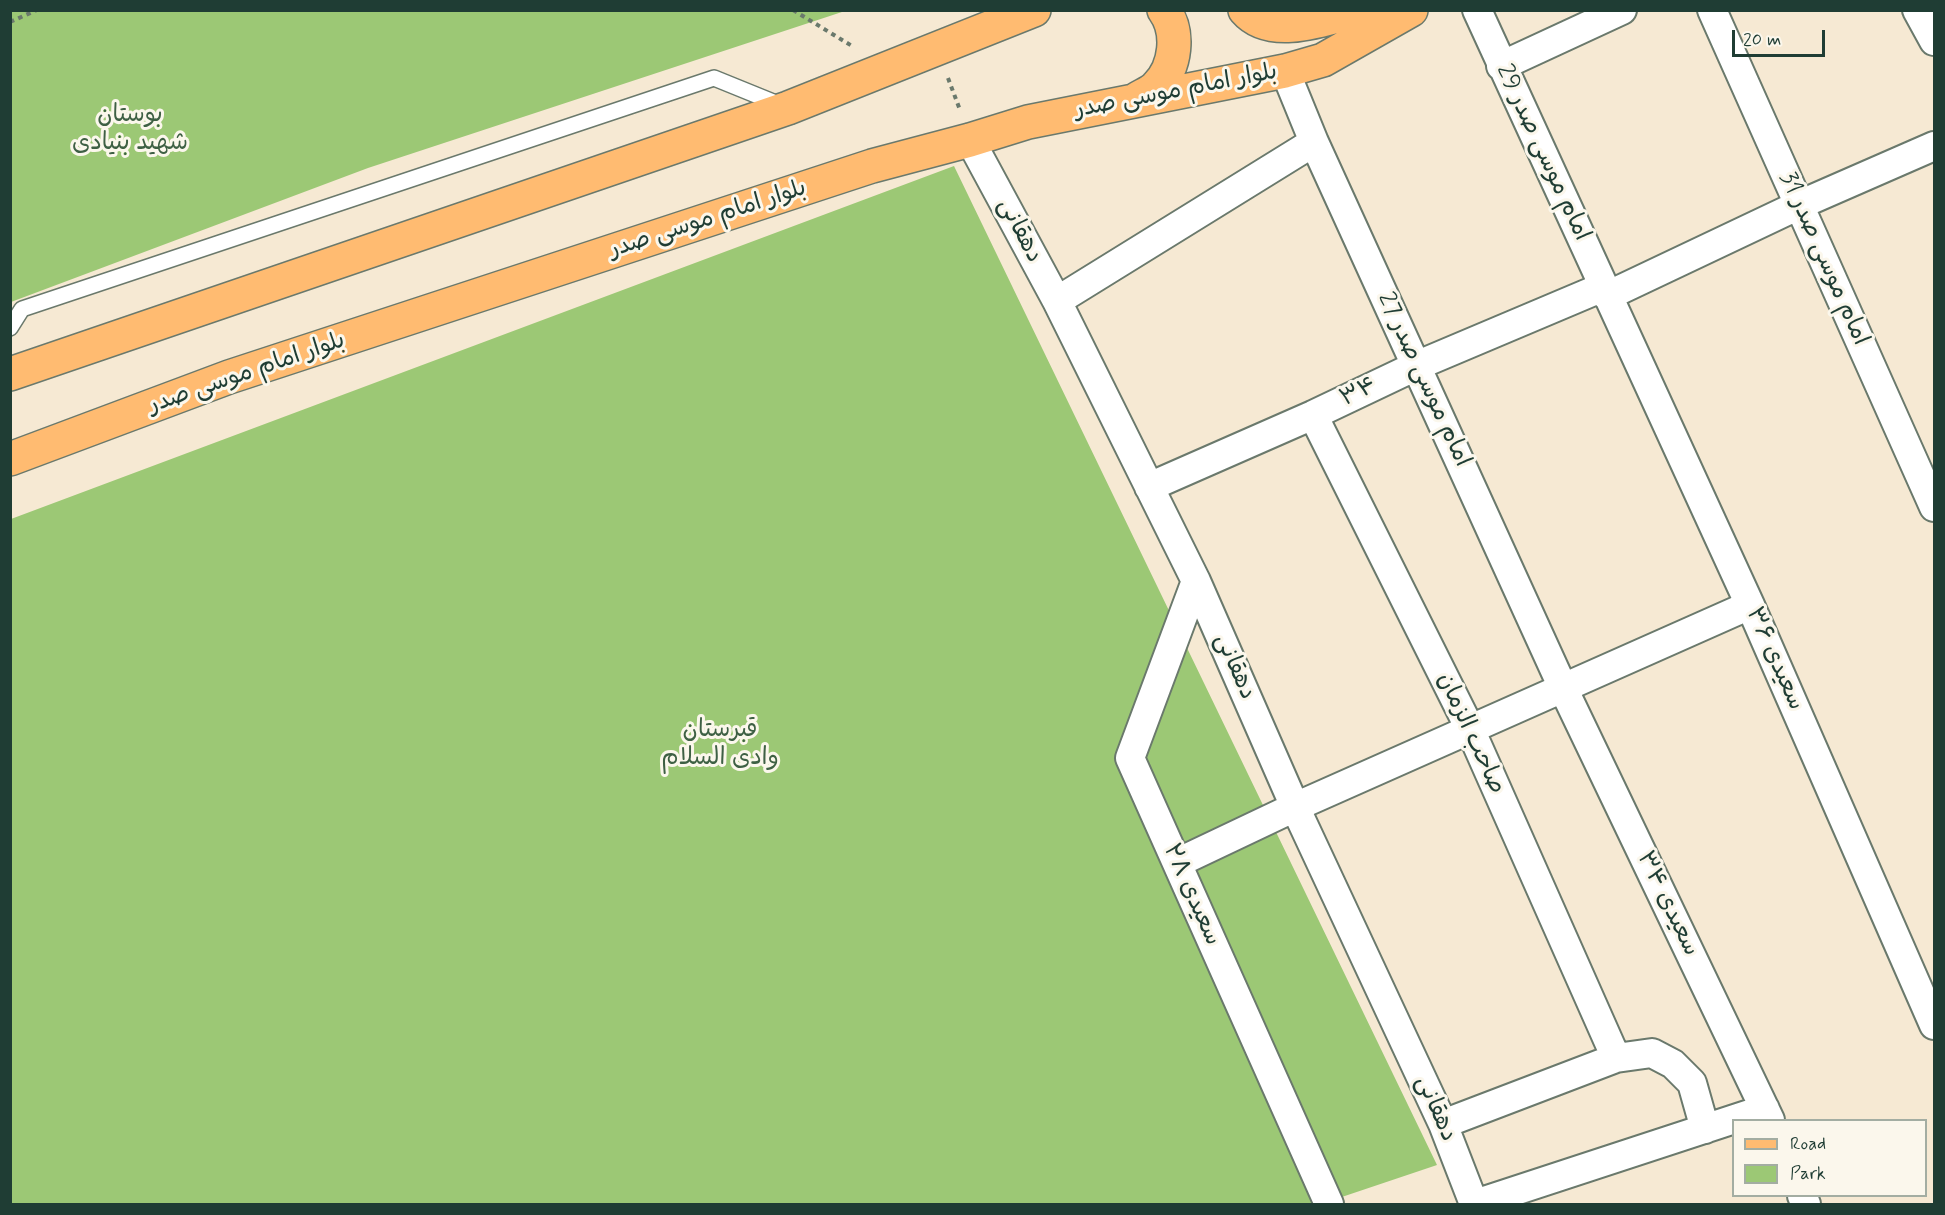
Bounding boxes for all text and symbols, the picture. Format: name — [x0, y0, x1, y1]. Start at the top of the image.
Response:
scale bar — [1735, 18, 1828, 56]
text: 20 m — [1743, 28, 1781, 52]
street label: بلوار امام موسی صدر — [1072, 58, 1280, 126]
street label: امام موسی صدر 29 — [1488, 60, 1596, 246]
park label: بوستان شهید بنیادی — [72, 102, 188, 158]
street label: امام موسی صدر 31 — [1772, 168, 1874, 350]
street label: بلوار امام موسی صدر — [606, 174, 810, 266]
street label: دهقانی — [990, 194, 1048, 268]
street label: امام موسی صدر 27 — [1370, 288, 1476, 472]
street label: بلوار امام موسی صدر — [145, 327, 349, 421]
street label: ۳۴ — [1336, 372, 1382, 414]
street label: سعیدی ۳۶ — [1739, 603, 1809, 715]
street label: دهقانی — [1207, 630, 1261, 704]
street label: صاحب الزمان — [1429, 669, 1511, 799]
park label: قبرستان وادی السلام — [661, 717, 779, 773]
street label: سعیدی ۲۸ — [1156, 840, 1226, 950]
street label: سعیدی ۳۴ — [1629, 847, 1705, 961]
street label: دهقانی — [1408, 1072, 1462, 1146]
legend — [1732, 1119, 1927, 1197]
text: Road — [1790, 1132, 1826, 1156]
text: Park — [1790, 1162, 1826, 1186]

